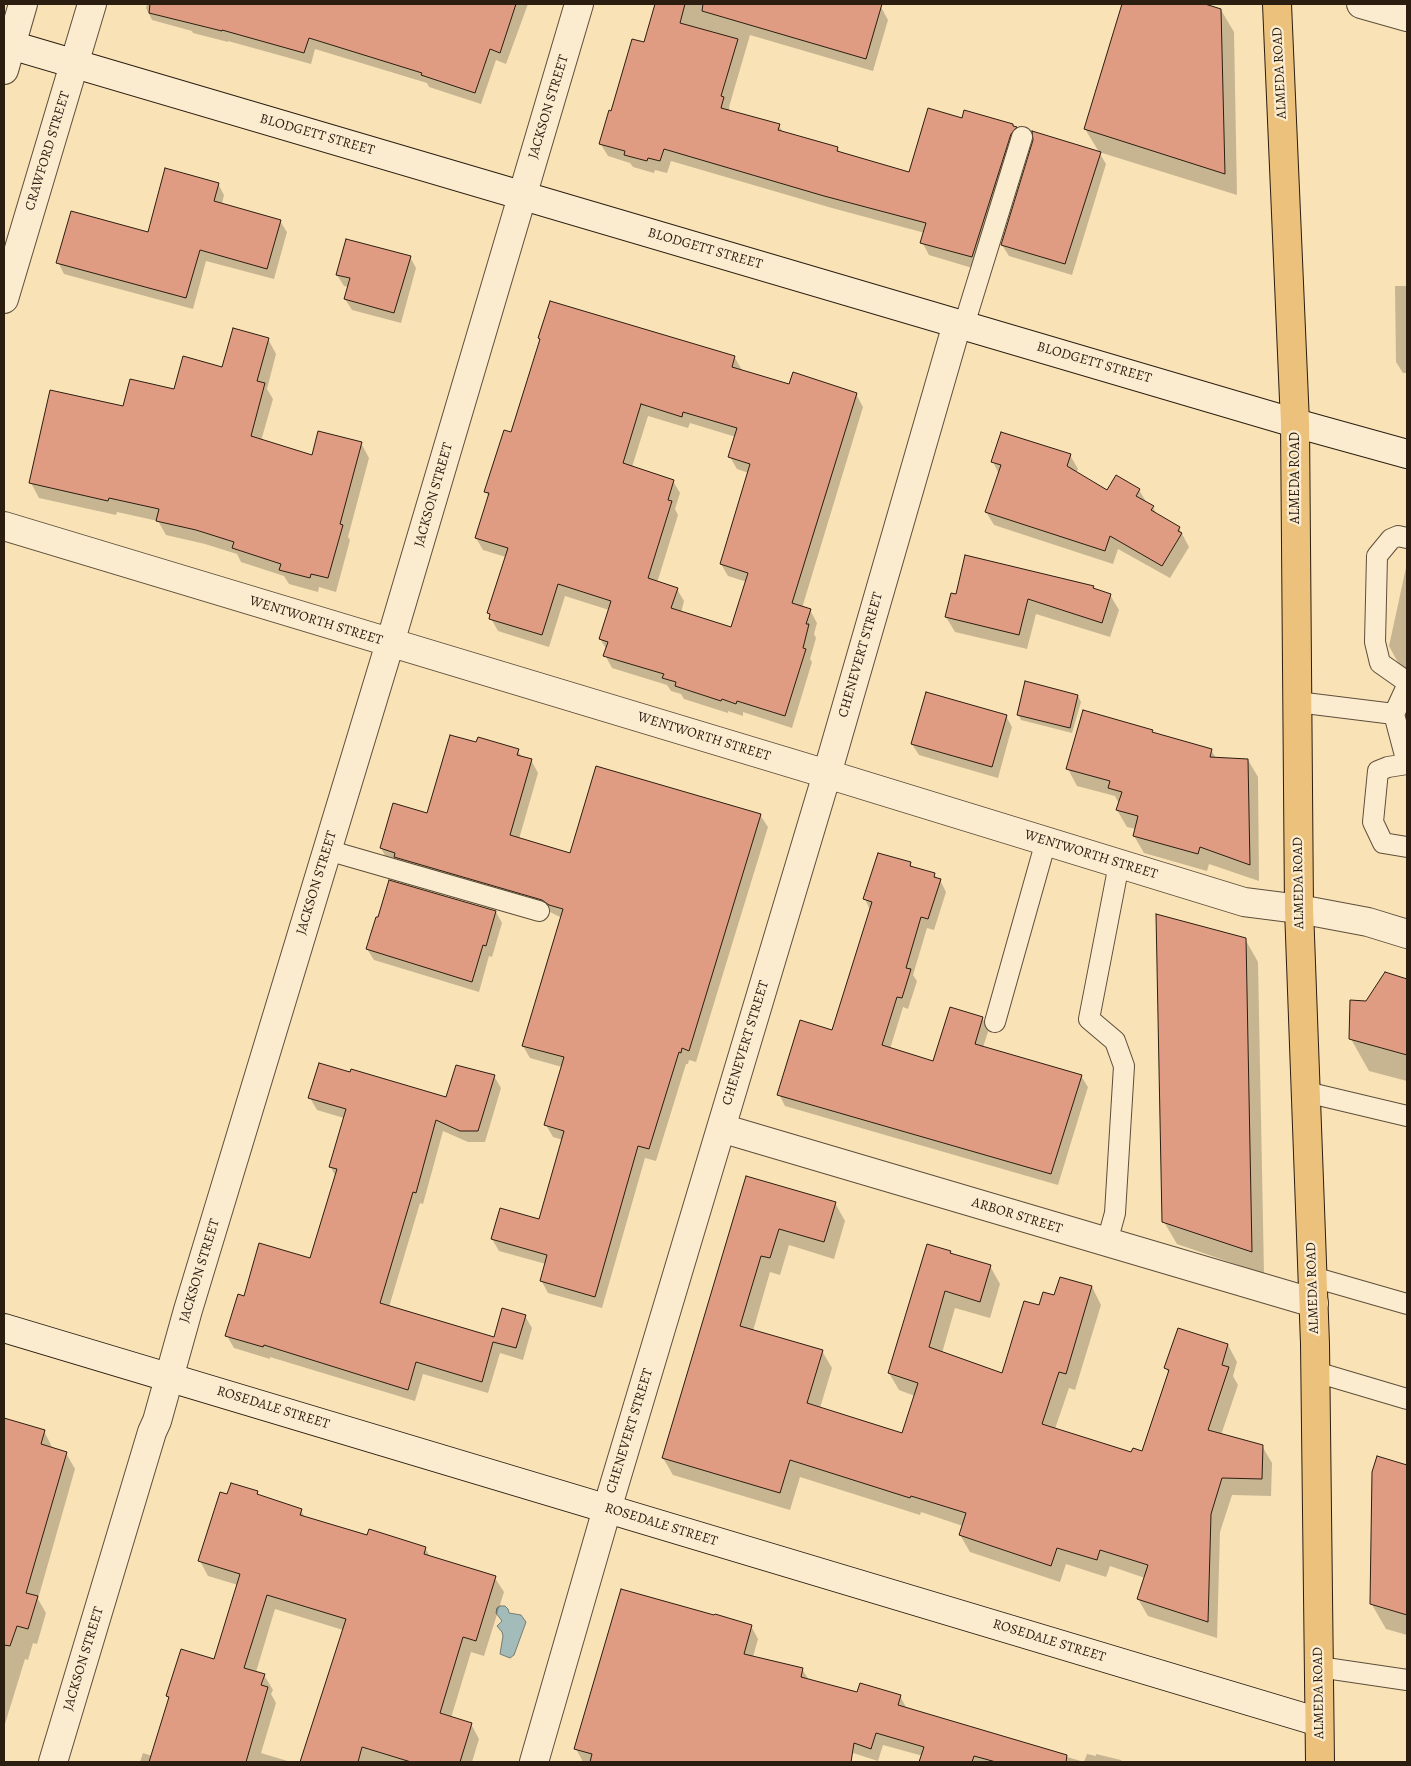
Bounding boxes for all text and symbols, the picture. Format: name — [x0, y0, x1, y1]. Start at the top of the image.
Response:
street label: ALMEDA ROAD — [1269, 27, 1291, 119]
street label: JACKSON STREET — [525, 53, 573, 161]
street label: CRAWFORD STREET — [22, 89, 74, 213]
street label: BLODGETT STREET — [258, 111, 376, 159]
street label: BLODGETT STREET — [646, 225, 764, 273]
street label: BLODGETT STREET — [1035, 339, 1153, 387]
street label: ALMEDA ROAD — [1288, 432, 1304, 524]
street label: JACKSON STREET — [411, 441, 457, 549]
street label: CHENEVERT STREET — [835, 590, 887, 720]
street label: WENTWORTH STREET — [247, 593, 385, 649]
street label: WENTWORTH STREET — [635, 709, 773, 765]
street label: WENTWORTH STREET — [1022, 827, 1160, 883]
street label: JACKSON STREET — [293, 829, 341, 937]
street label: ALMEDA ROAD — [1290, 837, 1308, 929]
street label: CHENEVERT STREET — [719, 979, 773, 1107]
street label: ARBOR STREET — [970, 1194, 1064, 1238]
street label: JACKSON STREET — [176, 1217, 224, 1325]
street label: ALMEDA ROAD — [1303, 1242, 1323, 1334]
street label: CHENEVERT STREET — [603, 1367, 657, 1495]
street label: ROSEDALE STREET — [214, 1383, 332, 1433]
street label: ROSEDALE STREET — [602, 1500, 720, 1550]
street label: JACKSON STREET — [60, 1605, 108, 1713]
street label: ROSEDALE STREET — [990, 1616, 1108, 1666]
street label: ALMEDA ROAD — [1310, 1647, 1328, 1739]

